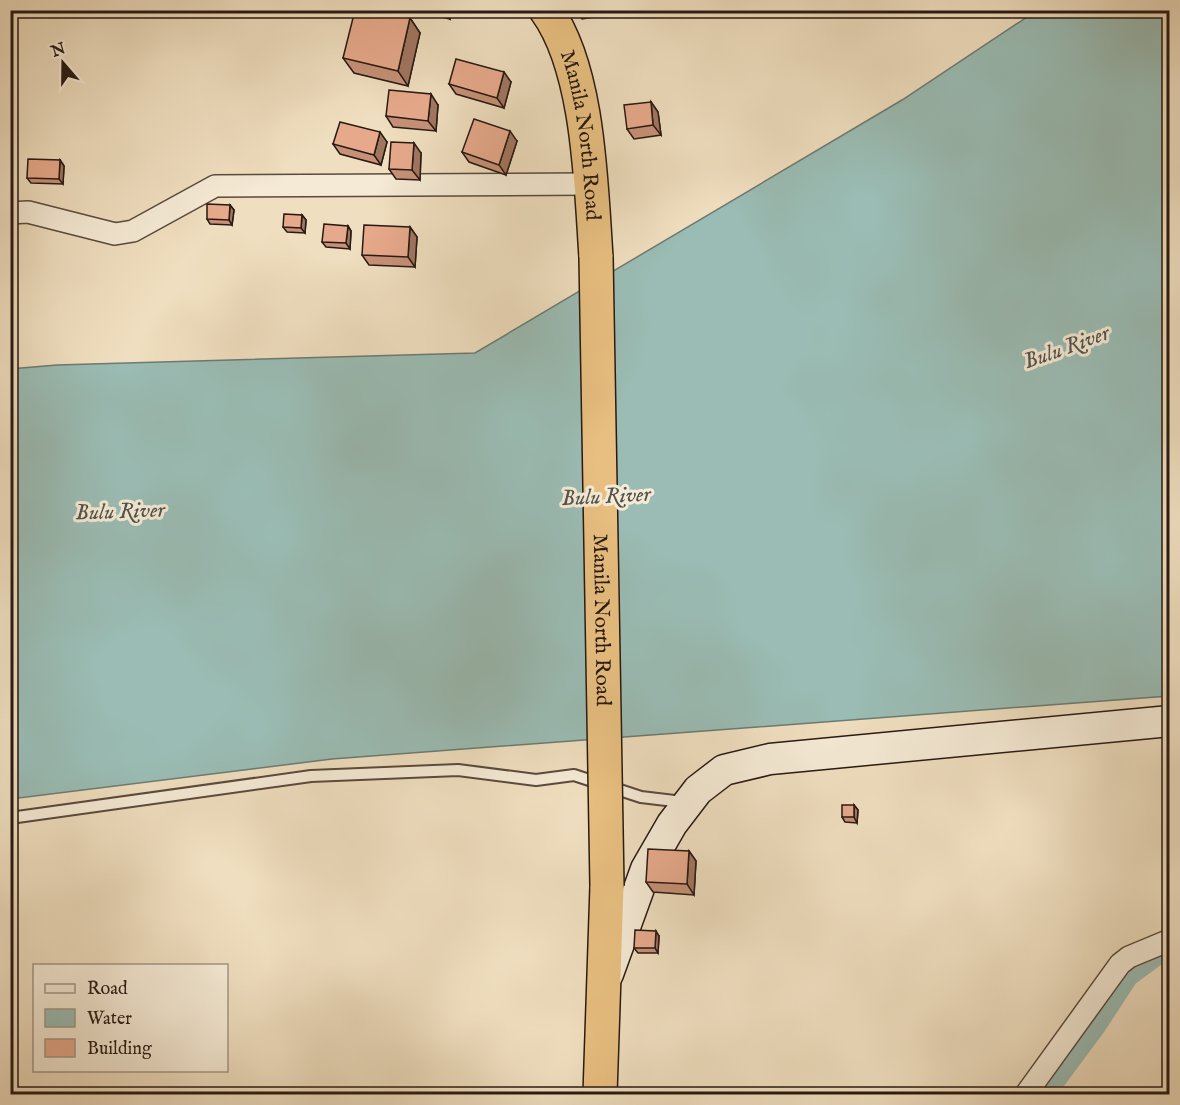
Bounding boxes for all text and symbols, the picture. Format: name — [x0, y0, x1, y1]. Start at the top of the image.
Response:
north arrow — [33, 33, 93, 93]
text: N — [48, 39, 69, 63]
street label: Manila North Road — [553, 47, 606, 222]
water label: Bulu River — [1020, 319, 1115, 376]
water label: Bulu River — [561, 481, 653, 513]
water label: Bulu River — [75, 496, 167, 528]
street label: Manila North Road — [586, 534, 616, 707]
legend — [33, 964, 228, 1072]
text: Road — [87, 978, 128, 1001]
text: Water — [87, 1008, 132, 1031]
text: Building — [87, 1038, 152, 1061]

